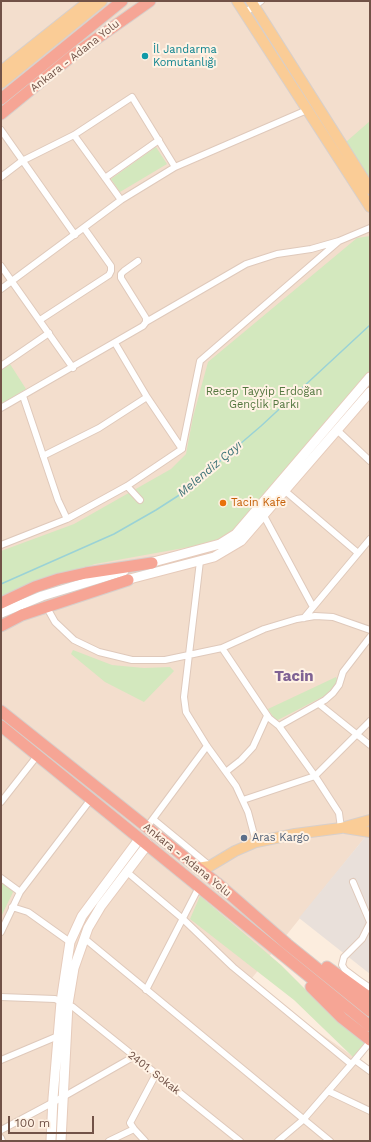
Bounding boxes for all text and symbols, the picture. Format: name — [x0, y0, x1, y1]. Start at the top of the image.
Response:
street label: Ankara - Adana Yolu — [28, 17, 122, 95]
place label: İl Jandarma Komutanlığı — [153, 43, 217, 69]
marker: İl Jandarma Komutanlığı — [140, 51, 150, 61]
park label: Recep Tayyip Erdoğan Gençlik Parkı — [206, 385, 322, 411]
water label: Melendiz Çayı — [175, 438, 245, 500]
place label: Tacin Kafe — [231, 496, 286, 510]
marker: Tacin Kafe — [218, 498, 228, 508]
district label: Tacin — [274, 668, 314, 686]
street label: Ankara - Adana Yolu — [140, 820, 234, 900]
place label: Aras Kargo — [252, 831, 309, 845]
marker: Aras Kargo — [239, 833, 249, 843]
street label: 2401. Sokak — [125, 1048, 183, 1098]
scale bar — [10, 1108, 96, 1134]
text: 100 m — [15, 1116, 50, 1130]

